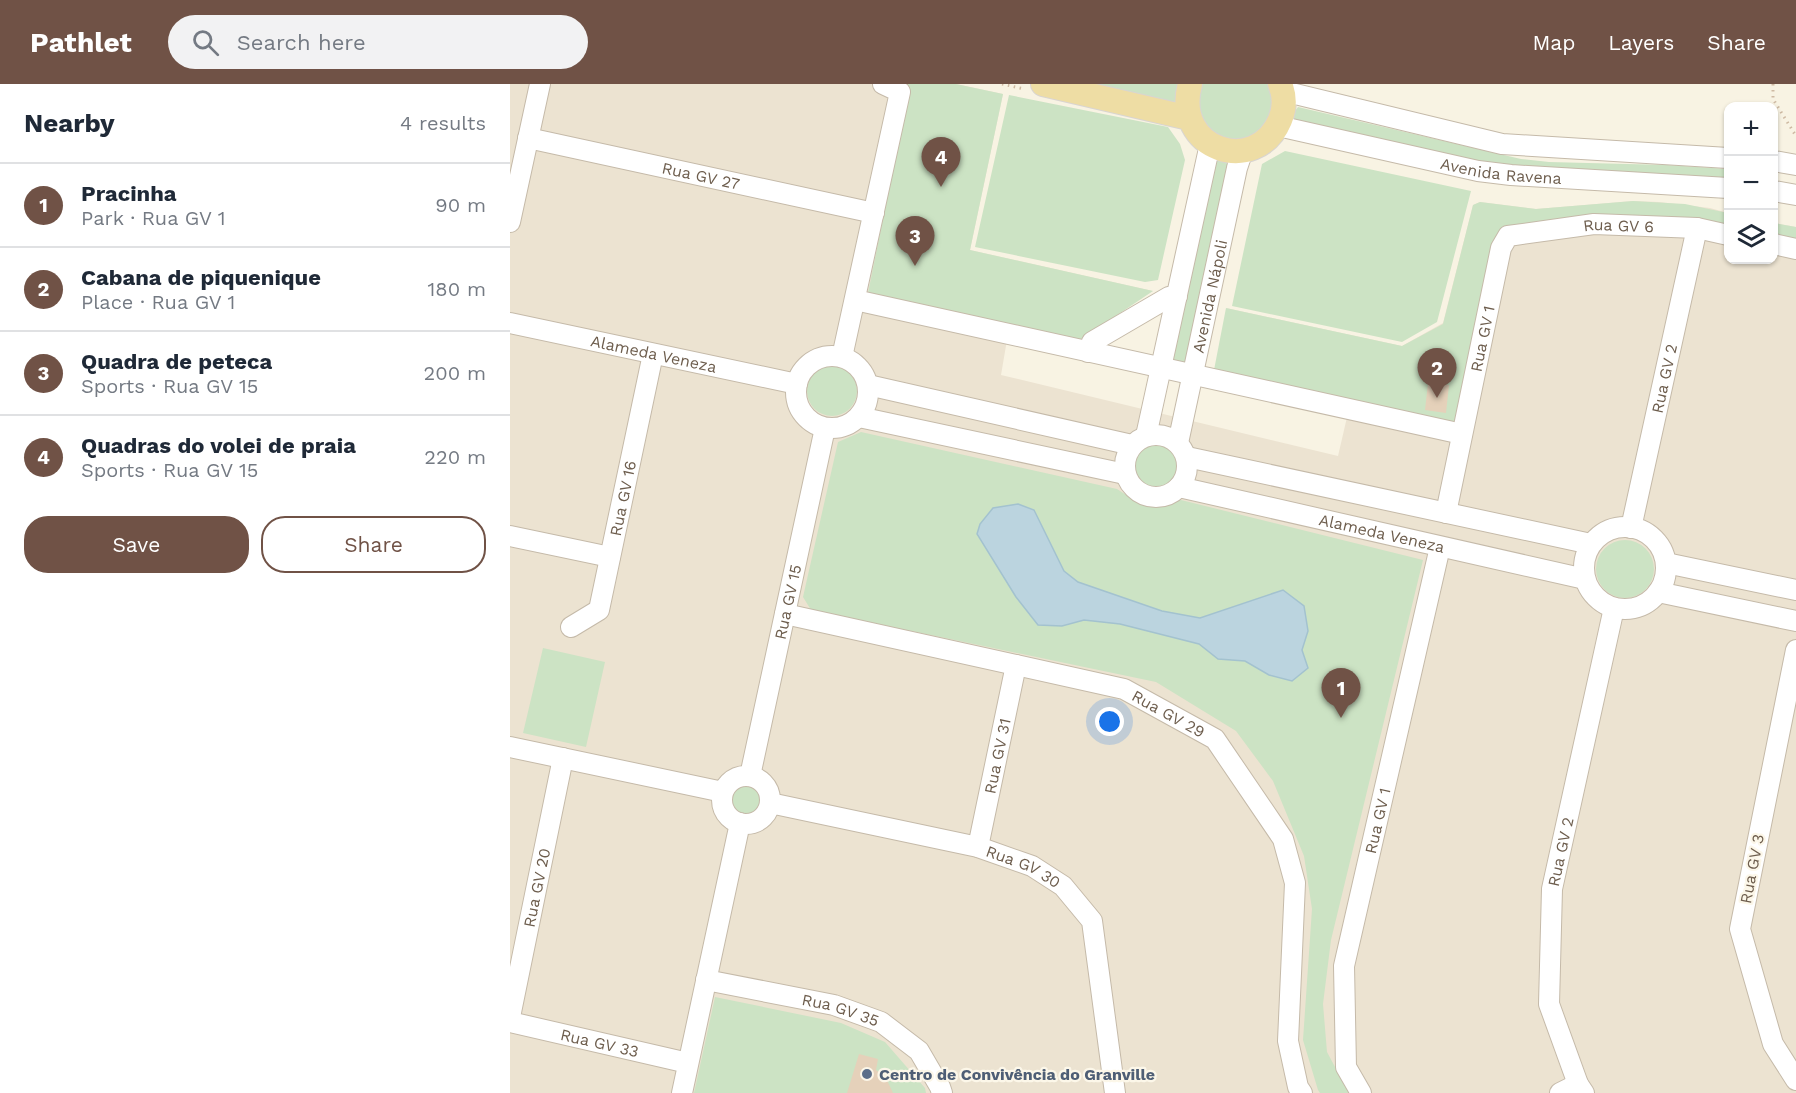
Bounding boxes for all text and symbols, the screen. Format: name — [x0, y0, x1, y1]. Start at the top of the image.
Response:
search box — [168, 15, 588, 69]
text: Pathlet — [30, 26, 132, 59]
icon: search — [189, 26, 222, 59]
text: Search here — [237, 30, 366, 55]
text: Map — [1532, 30, 1575, 55]
text: Layers — [1608, 30, 1674, 55]
text: Share — [1707, 30, 1766, 55]
map controls — [1724, 102, 1778, 264]
button: + — [1724, 102, 1778, 156]
text: Nearby — [24, 108, 115, 138]
text: 4 results — [400, 111, 486, 135]
pin: 4 — [922, 138, 960, 187]
street label: Avenida Ravena — [1439, 153, 1562, 188]
button: − — [1724, 156, 1778, 210]
street label: Rua GV 27 — [660, 158, 742, 193]
text: Pracinha — [81, 181, 177, 206]
text: 1 — [39, 193, 48, 217]
text: 90 m — [435, 193, 486, 217]
text: Park · Rua GV 1 — [81, 206, 226, 230]
button: layers — [1724, 210, 1778, 264]
street label: Rua GV 6 — [1582, 214, 1654, 236]
pin: 3 — [896, 216, 934, 266]
street label: Avenida Nápoli — [1188, 238, 1231, 355]
text: Cabana de piquenique — [81, 265, 321, 290]
text: 2 — [38, 277, 49, 301]
text: 180 m — [428, 277, 486, 301]
text: Place · Rua GV 1 — [81, 290, 235, 314]
street label: Rua GV 1 — [1466, 304, 1498, 373]
street label: Alameda Veneza — [589, 331, 719, 376]
street label: Rua GV 2 — [1647, 342, 1681, 415]
pin: 2 — [1418, 348, 1456, 398]
text: Quadra de peteca — [81, 349, 272, 374]
text: 3 — [38, 361, 49, 385]
text: 200 m — [424, 361, 486, 385]
text: Sports · Rua GV 15 — [81, 374, 258, 398]
text: Quadras do volei de praia — [81, 433, 356, 458]
text: 4 — [37, 445, 50, 469]
text: 220 m — [424, 445, 486, 469]
text: Sports · Rua GV 15 — [81, 458, 258, 482]
street label: Rua GV 16 — [605, 459, 640, 538]
street label: Alameda Veneza — [1317, 510, 1447, 556]
button: Save — [24, 516, 249, 573]
button: Share — [261, 516, 486, 573]
street label: Rua GV 15 — [770, 563, 805, 641]
pin: 1 — [1322, 668, 1360, 718]
street label: Rua GV 29 — [1129, 686, 1208, 741]
your location — [1095, 707, 1124, 736]
street label: Rua GV 31 — [980, 716, 1014, 795]
street label: Rua GV 1 — [1361, 786, 1394, 856]
street label: Rua GV 2 — [1543, 815, 1577, 888]
street label: Rua GV 3 — [1736, 833, 1768, 905]
street label: Rua GV 30 — [983, 841, 1064, 892]
street label: Rua GV 20 — [519, 846, 554, 929]
street label: Rua GV 35 — [800, 989, 882, 1030]
street label: Rua GV 33 — [559, 1024, 641, 1061]
place label: Centro de Convivência do Granville — [879, 1065, 1155, 1084]
marker: Centro de Convivência do Granville — [860, 1067, 874, 1081]

